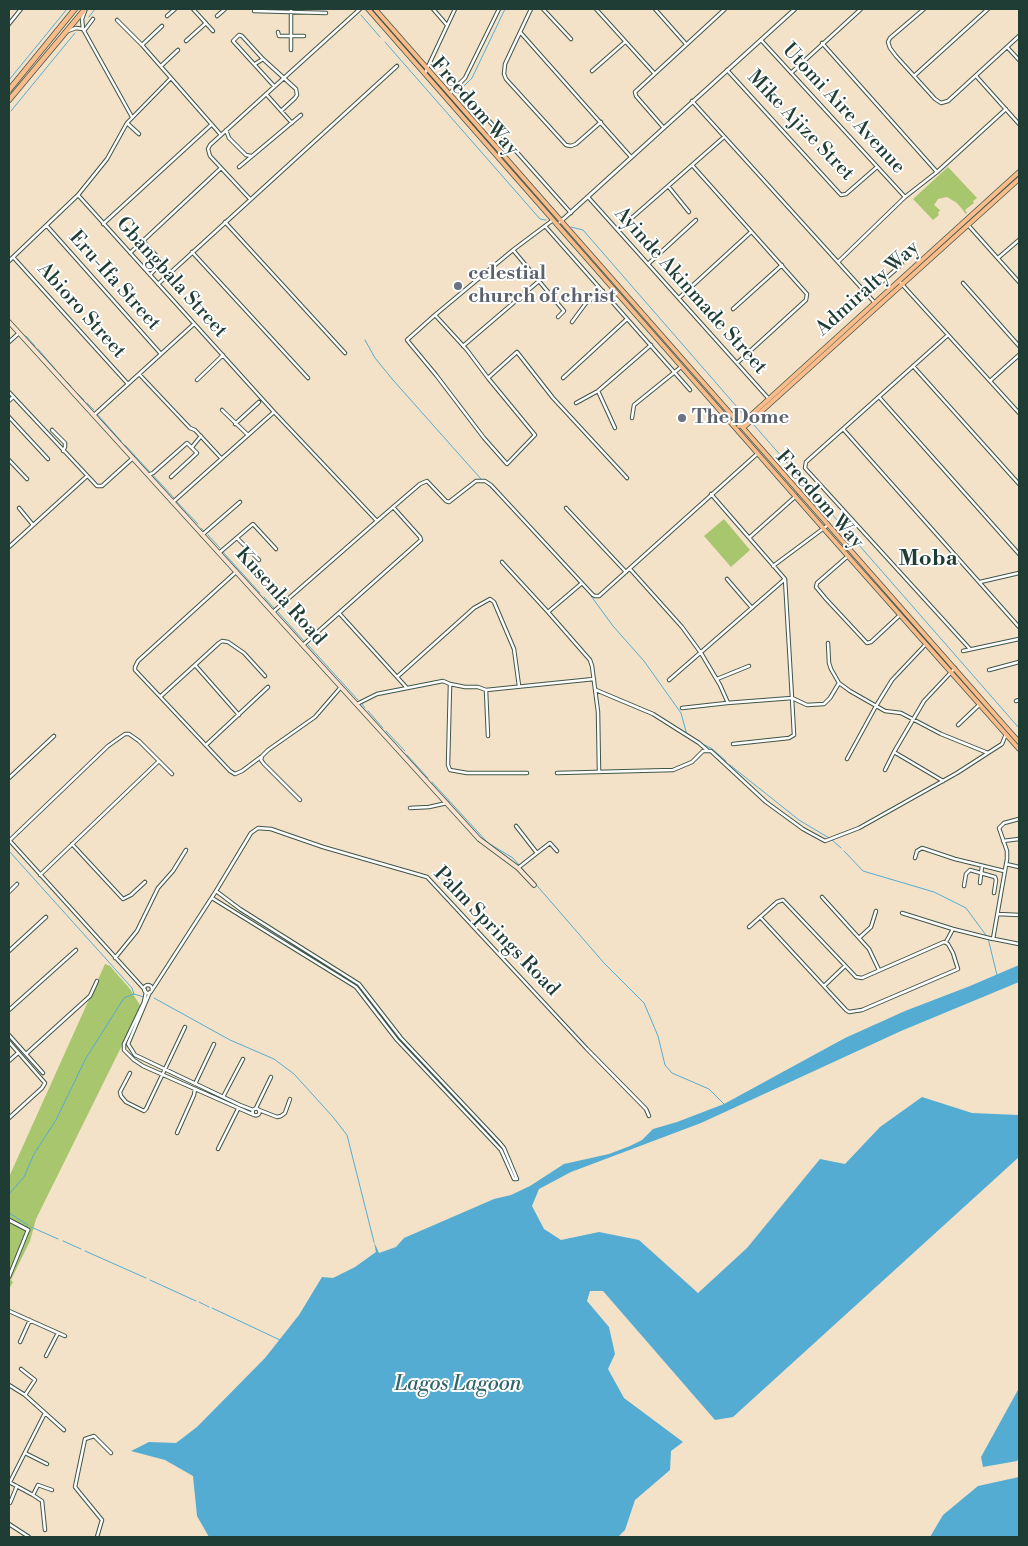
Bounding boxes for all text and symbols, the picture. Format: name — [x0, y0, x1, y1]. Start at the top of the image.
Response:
street label: Utomi Aire Avenue — [776, 39, 910, 179]
street label: Freedom Way — [425, 53, 523, 161]
street label: Mike Ajize Stret — [741, 66, 859, 186]
street label: Ayinde Akinmade Street — [609, 202, 771, 380]
street label: Gbangbala Street — [110, 213, 232, 343]
street label: Eru-Ifa Street — [63, 226, 165, 336]
street label: Admiralty Way — [811, 236, 925, 342]
street label: Abioro Street — [32, 258, 130, 364]
place label: celestial church of christ — [468, 262, 616, 309]
marker: celestial church of christ — [452, 280, 464, 292]
place label: The Dome — [692, 406, 789, 430]
marker: The Dome — [676, 412, 688, 424]
street label: Freedom Way — [770, 446, 868, 554]
street label: Kusenla Road — [230, 543, 330, 651]
district label: Moba — [898, 547, 958, 573]
street label: Palm Springs Road — [428, 862, 564, 1002]
water label: Lagos Lagoon — [394, 1372, 522, 1398]

